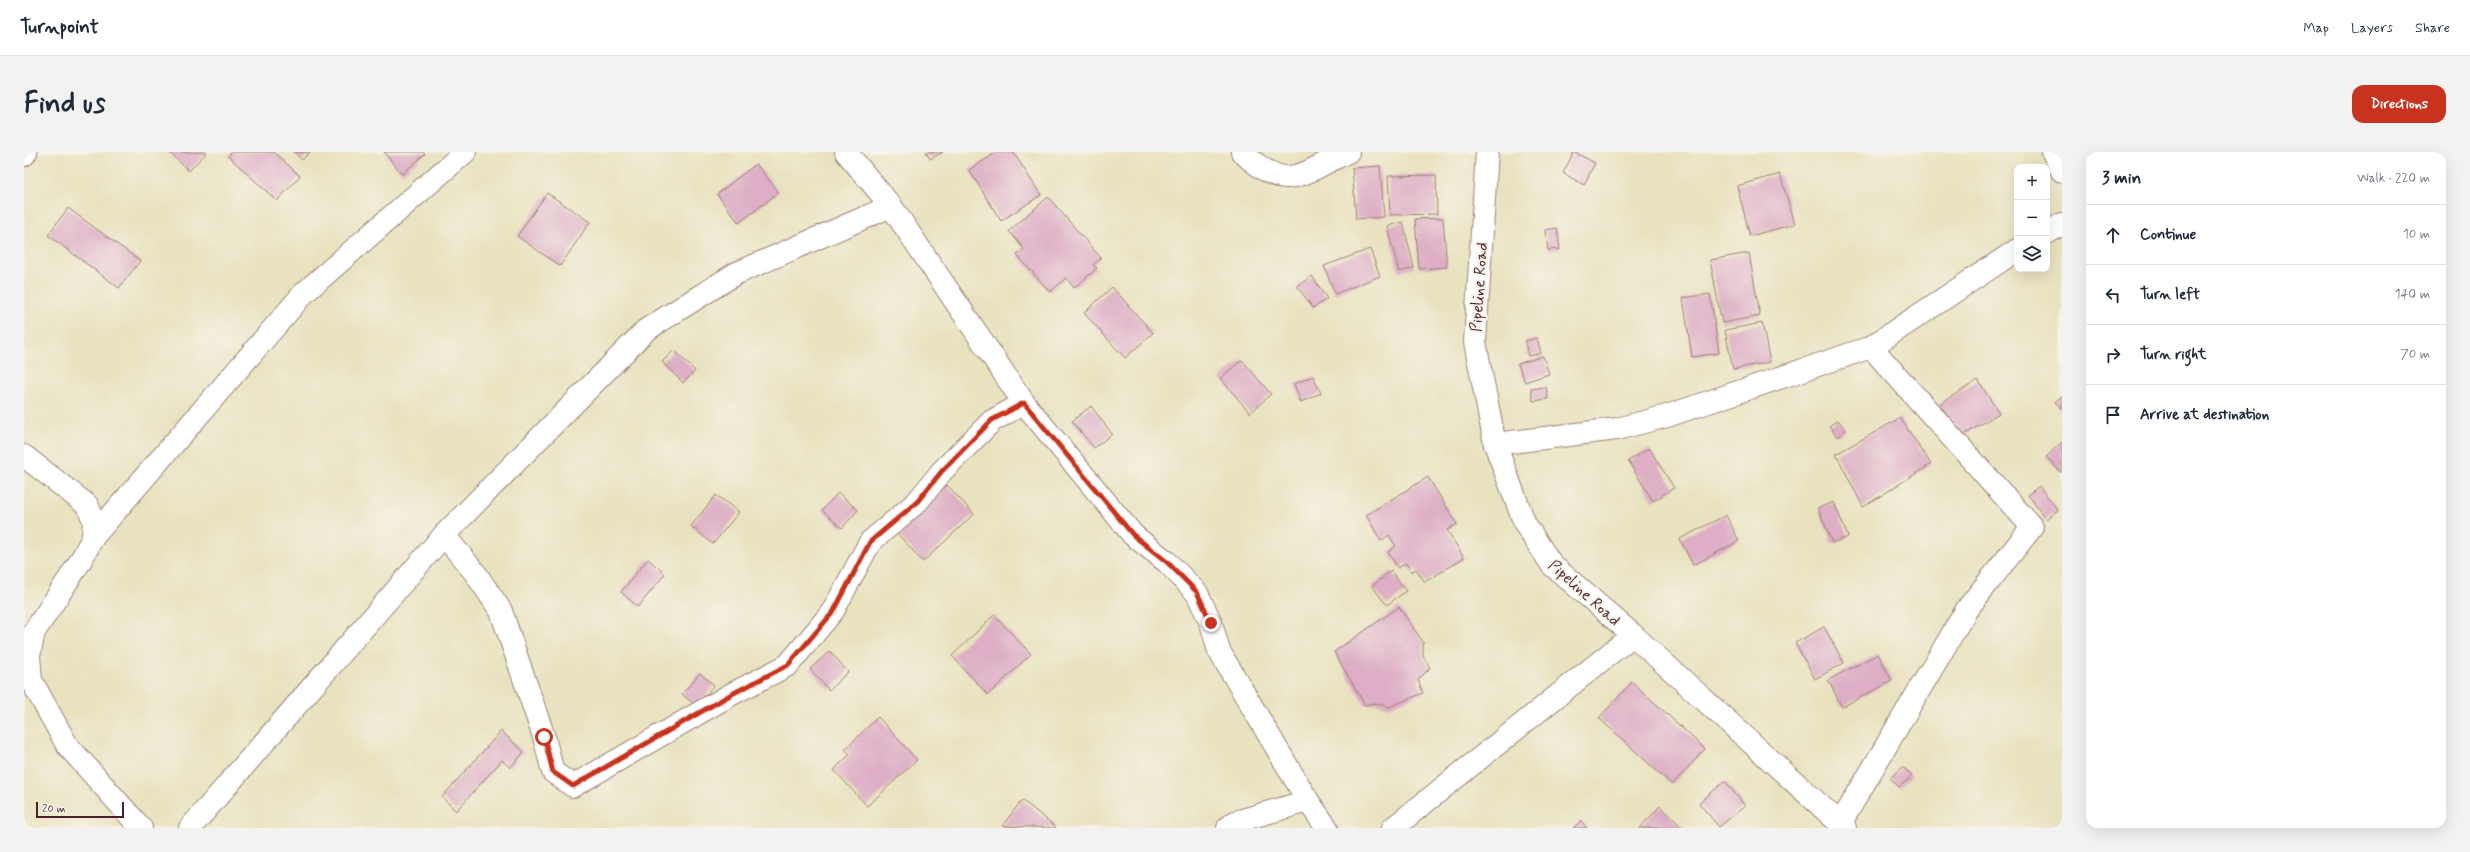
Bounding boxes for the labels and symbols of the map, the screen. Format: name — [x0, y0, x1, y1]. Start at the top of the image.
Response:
street label: Pipeline Road — [1466, 242, 1493, 333]
street label: Pipeline Road — [1544, 555, 1624, 631]
route end — [1202, 614, 1220, 632]
route start — [535, 728, 553, 746]
scale bar — [36, 800, 124, 819]

